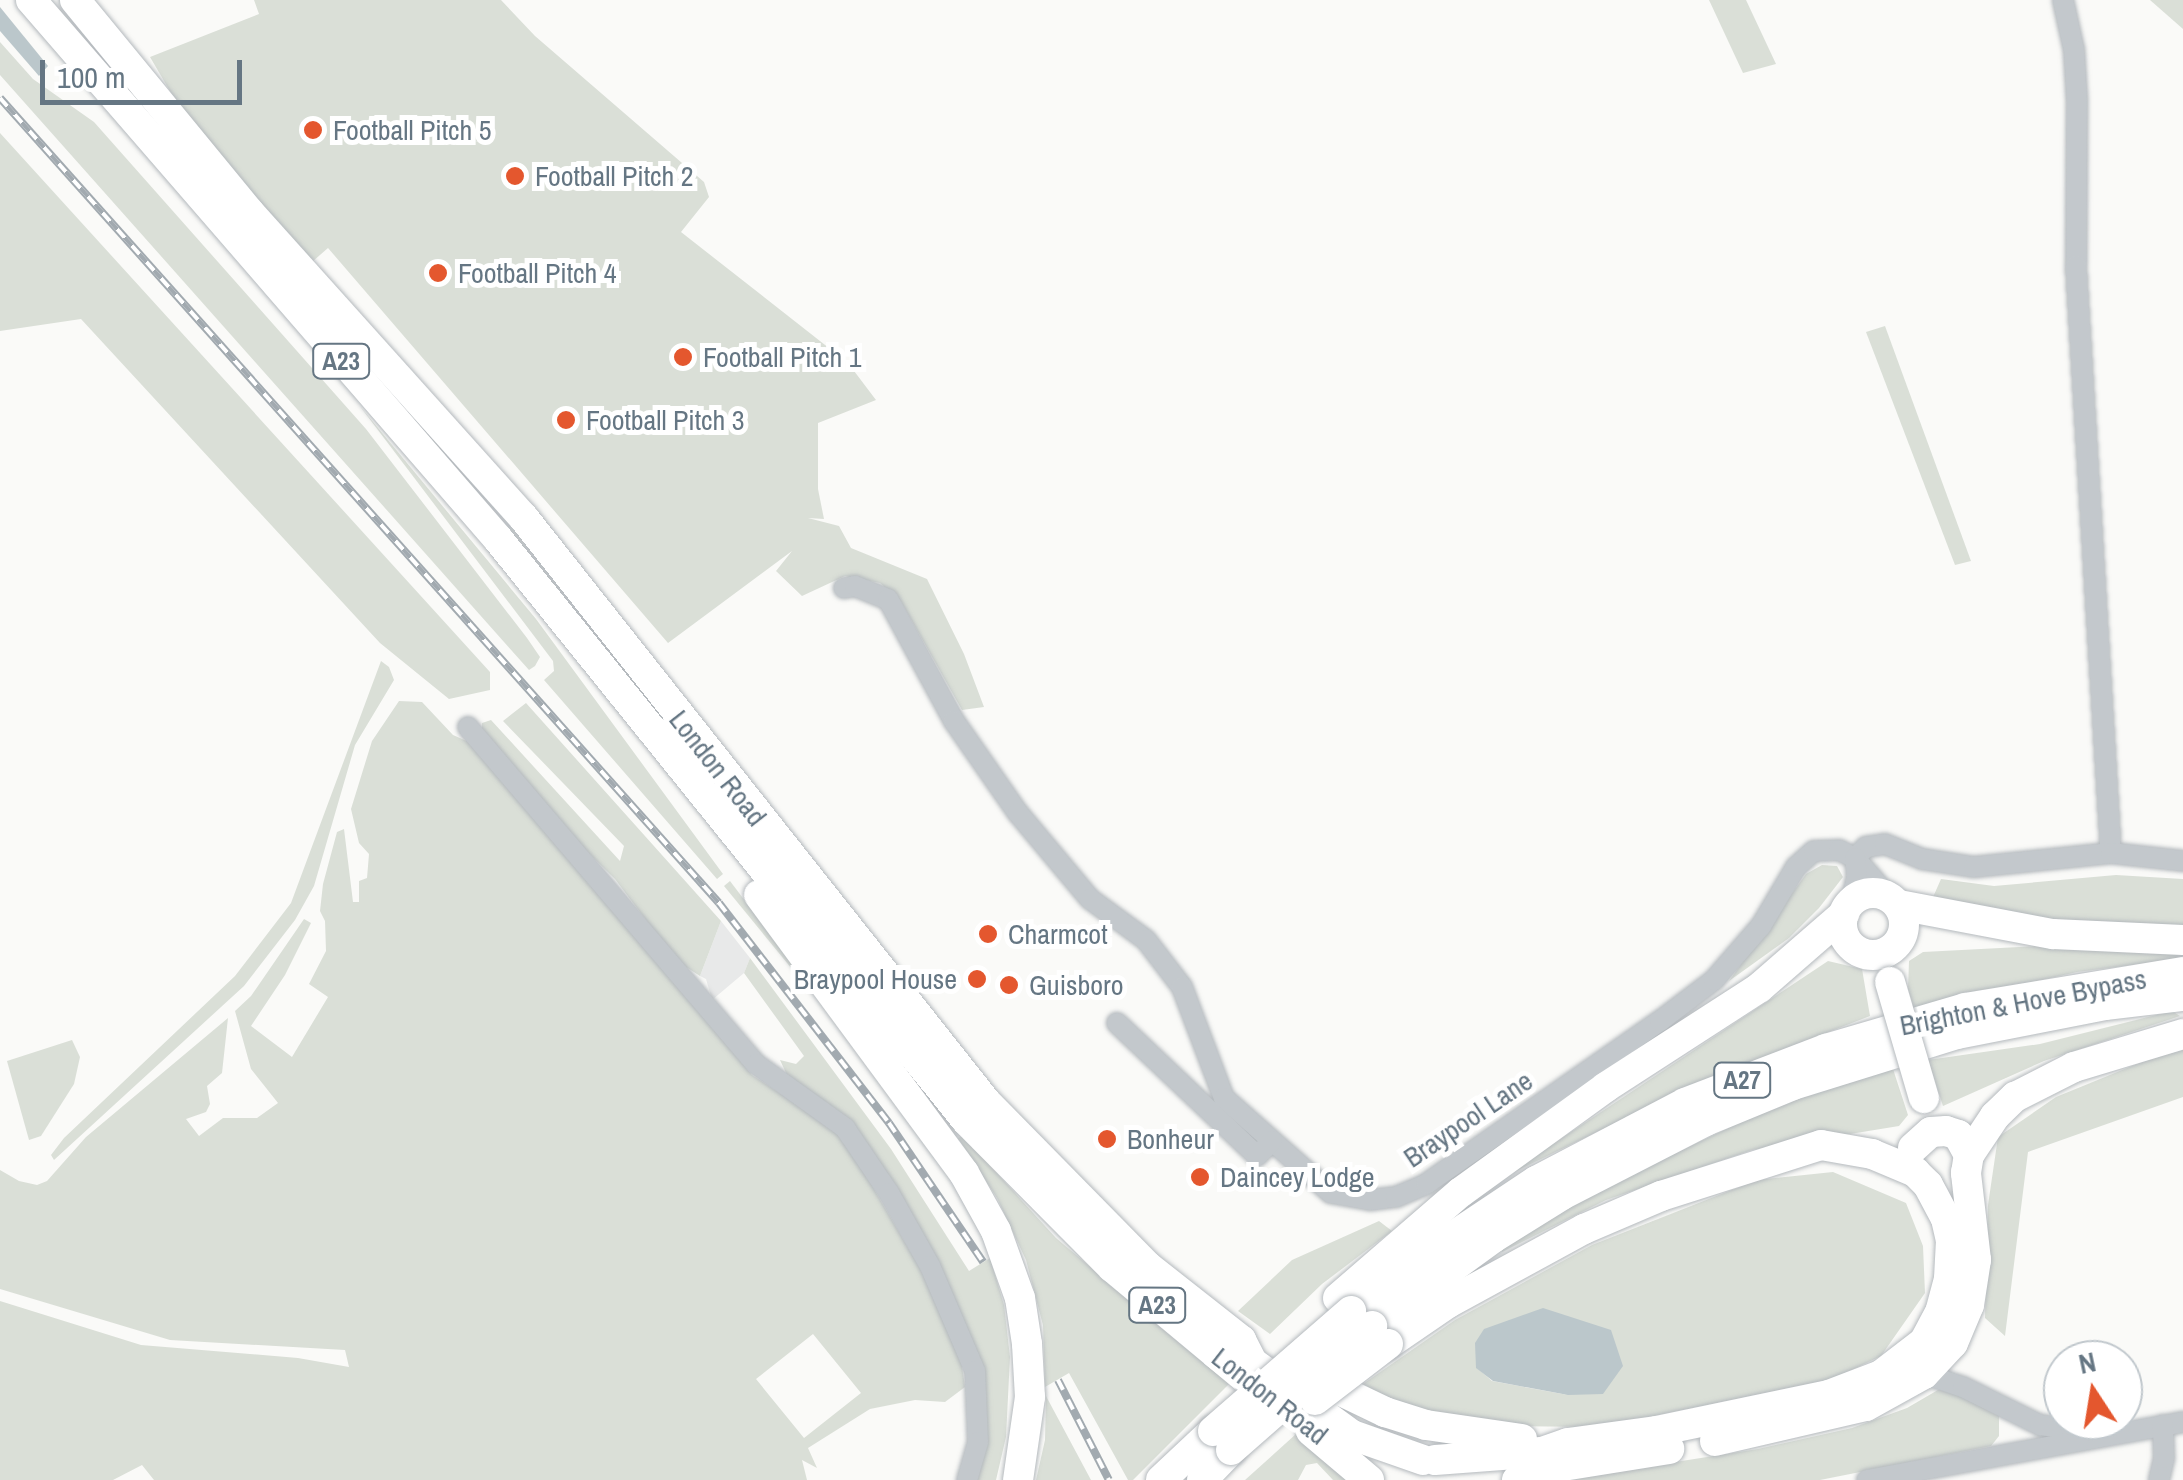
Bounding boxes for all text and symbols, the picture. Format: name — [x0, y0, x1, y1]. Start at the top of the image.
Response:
scale bar — [45, 40, 248, 102]
text: 100 m — [57, 57, 125, 97]
place label: Football Pitch 5 — [333, 113, 491, 147]
marker: Football Pitch 5 — [302, 119, 324, 141]
place label: Football Pitch 2 — [535, 159, 693, 193]
marker: Football Pitch 2 — [504, 165, 526, 187]
place label: Football Pitch 4 — [458, 256, 616, 290]
marker: Football Pitch 4 — [427, 262, 449, 284]
place label: Football Pitch 1 — [703, 340, 861, 374]
road number: A23 — [311, 341, 371, 381]
marker: Football Pitch 1 — [672, 346, 694, 368]
place label: Football Pitch 3 — [586, 403, 744, 437]
marker: Football Pitch 3 — [555, 409, 577, 431]
street label: London Road — [662, 703, 774, 833]
place label: Charmcot — [1008, 917, 1108, 951]
marker: Charmcot — [977, 923, 999, 945]
place label: Braypool House — [794, 962, 957, 996]
street label: Brighton & Hove Bypass — [1897, 962, 2149, 1042]
marker: Braypool House — [966, 968, 988, 990]
place label: Guisboro — [1029, 968, 1123, 1002]
marker: Guisboro — [998, 974, 1020, 996]
road number: A27 — [1712, 1060, 1772, 1100]
street label: Braypool Lane — [1397, 1064, 1539, 1174]
place label: Bonheur — [1127, 1122, 1214, 1156]
marker: Bonheur — [1096, 1128, 1118, 1150]
place label: Daincey Lodge — [1220, 1160, 1374, 1194]
marker: Daincey Lodge — [1189, 1166, 1211, 1188]
road number: A23 — [1127, 1285, 1187, 1325]
street label: London Road — [1205, 1340, 1335, 1452]
north arrow — [2043, 1340, 2143, 1440]
text: N — [2075, 1342, 2099, 1383]

